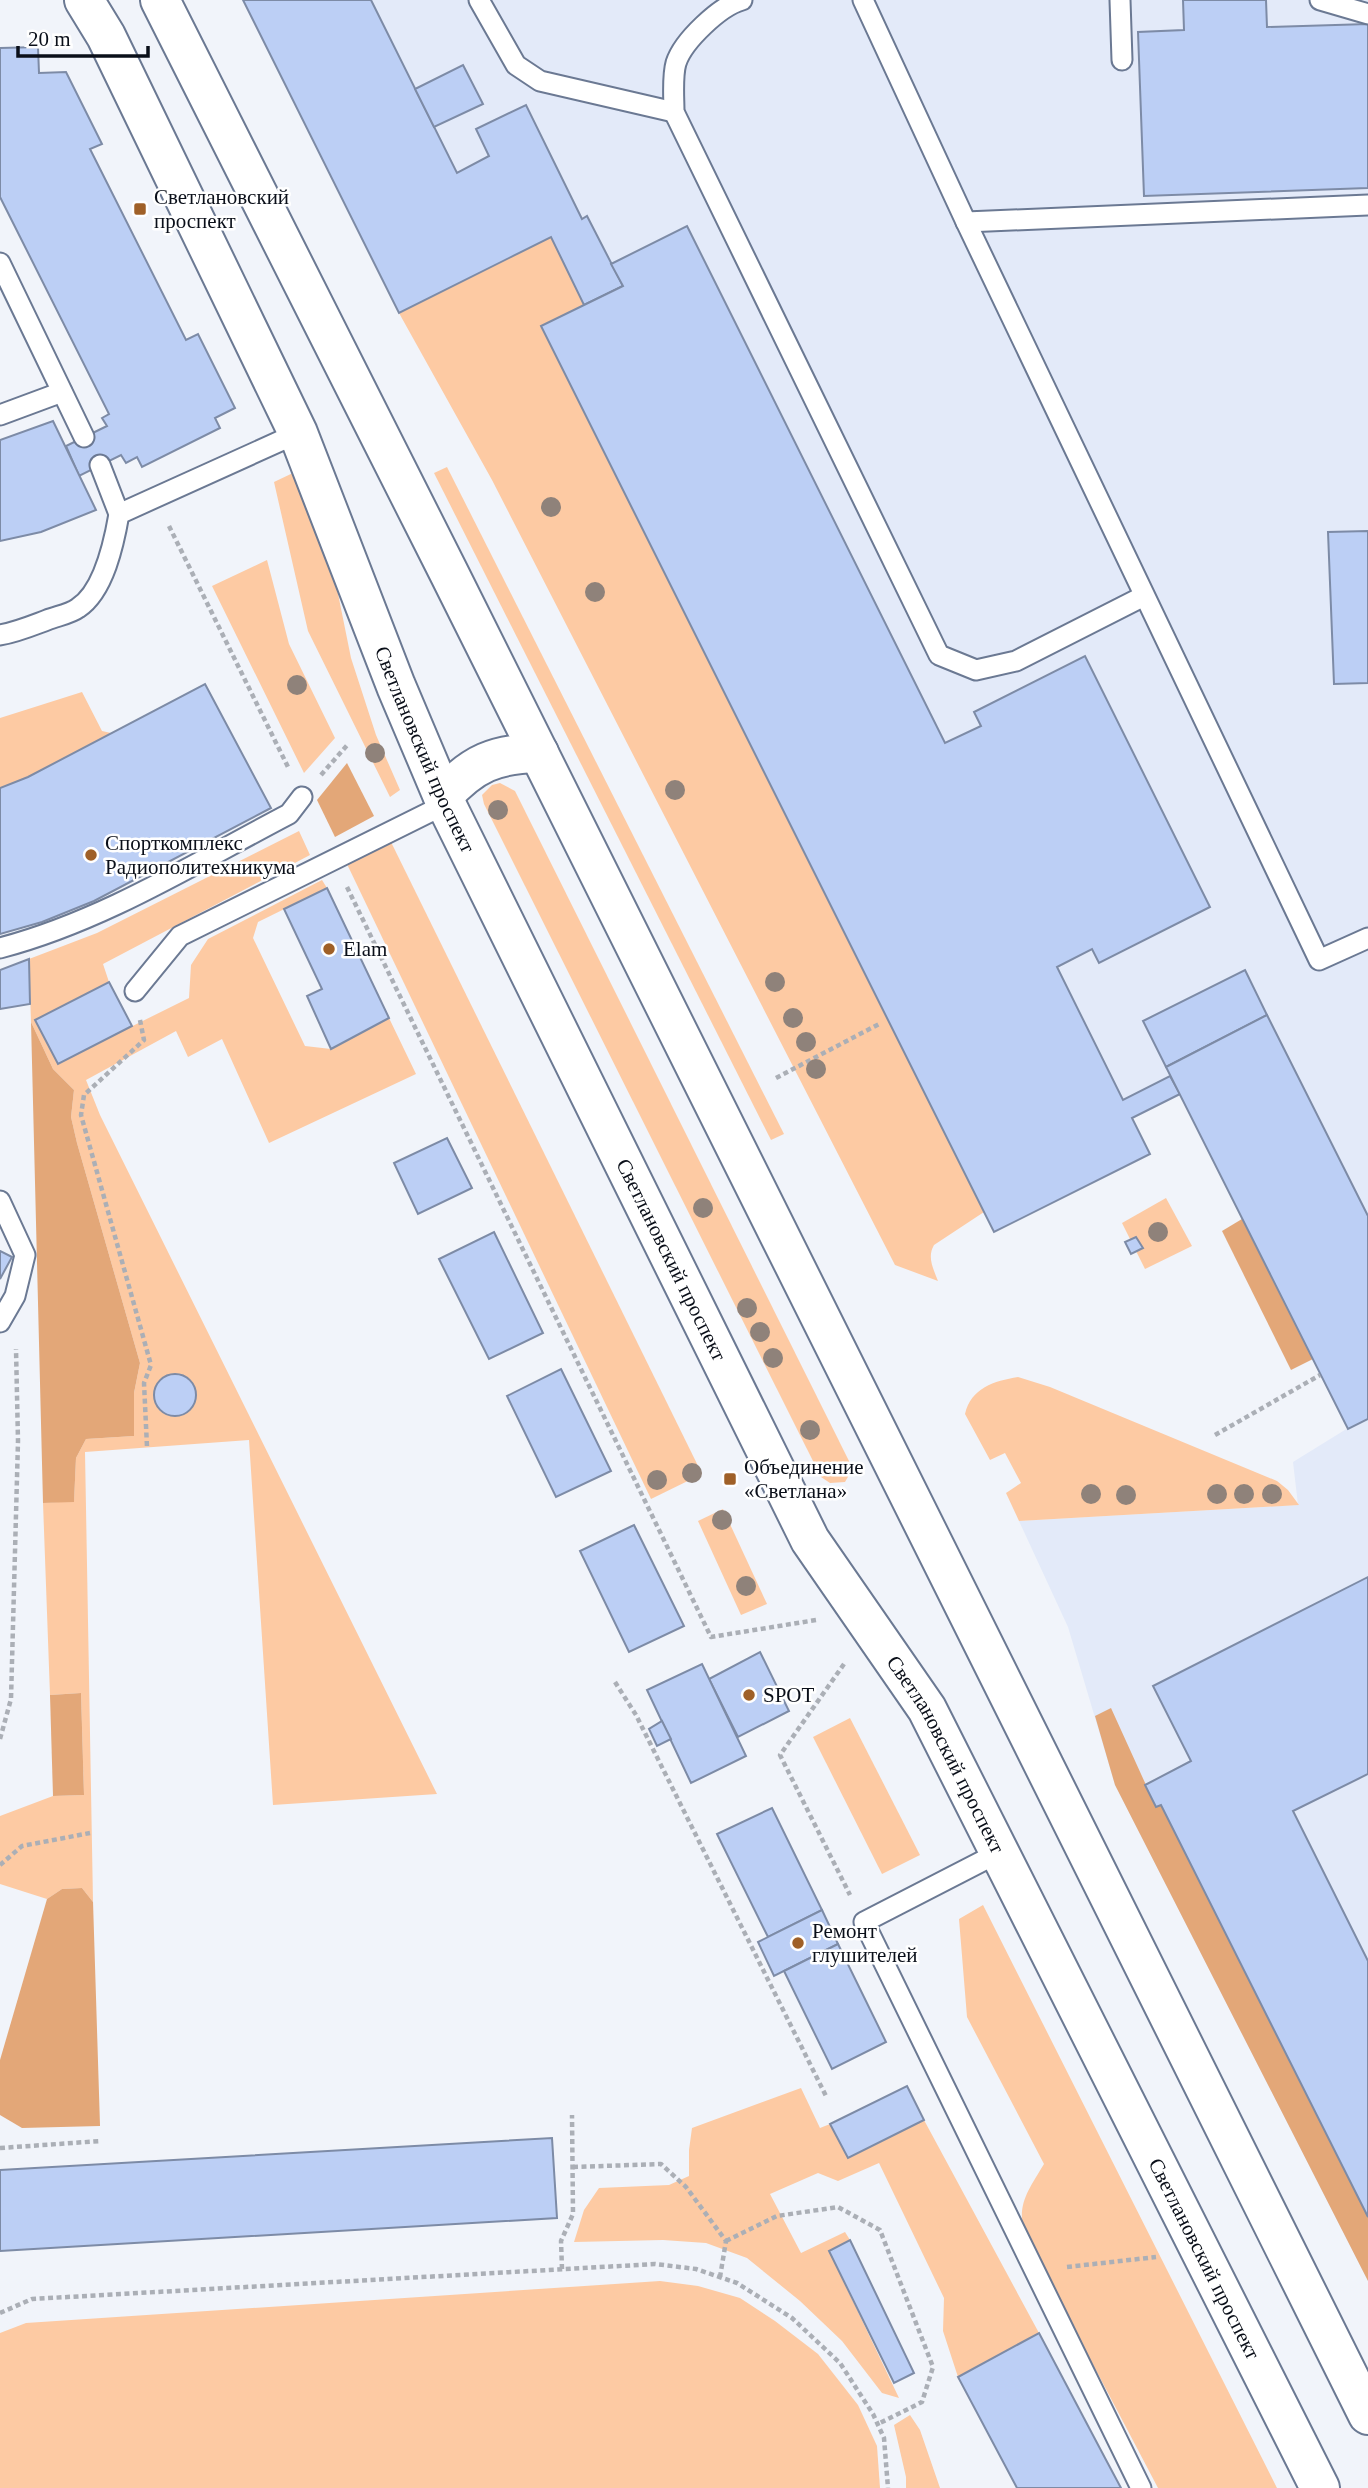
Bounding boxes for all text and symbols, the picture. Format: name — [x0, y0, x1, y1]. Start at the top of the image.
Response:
scale bar — [18, 14, 147, 58]
text: 20 m — [28, 27, 71, 51]
place label: Светлановский проспект — [154, 185, 289, 233]
marker: Светлановский проспект — [132, 201, 148, 217]
street label: Светлановский проспект — [370, 643, 480, 856]
place label: Спорткомплекс Радиополитехникума — [105, 831, 296, 879]
marker: Спорткомплекс Радиополитехникума — [83, 847, 99, 863]
place label: Elam — [343, 937, 387, 961]
marker: Elam — [321, 941, 337, 957]
street label: Светлановский проспект — [611, 1155, 731, 1365]
place label: Объединение «Светлана» — [744, 1455, 864, 1503]
marker: Объединение «Светлана» — [722, 1471, 738, 1487]
street label: Светлановский проспект — [882, 1651, 1010, 1857]
place label: SPOT — [763, 1683, 815, 1707]
marker: SPOT — [741, 1687, 757, 1703]
place label: Ремонт глушителей — [812, 1919, 917, 1967]
marker: Ремонт глушителей — [790, 1935, 806, 1951]
street label: Светлановский проспект — [1144, 2154, 1265, 2363]

